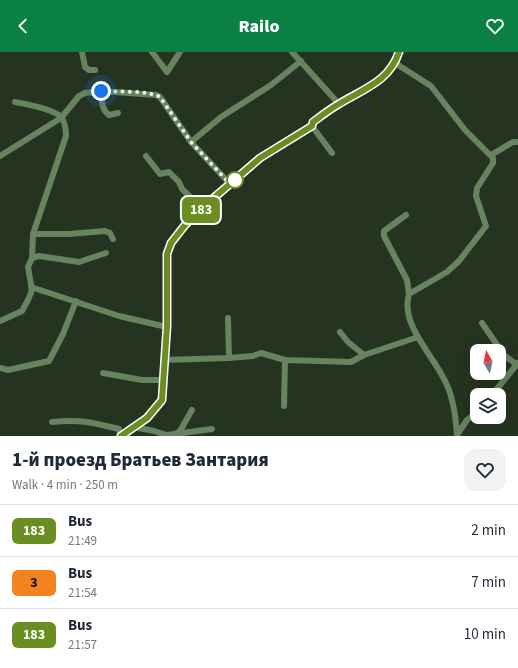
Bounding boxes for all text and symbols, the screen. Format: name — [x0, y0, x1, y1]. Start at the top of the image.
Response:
text: Railo — [239, 14, 279, 39]
icon: back — [12, 15, 34, 37]
icon: heart — [484, 15, 506, 37]
your location — [91, 81, 111, 101]
unlabelled marker — [226, 171, 244, 189]
line badge: 183 — [178, 197, 224, 223]
text: 183 — [190, 200, 212, 220]
north arrow — [470, 344, 506, 380]
map controls — [470, 344, 506, 424]
button: layers — [470, 388, 506, 424]
text: 1-й проезд Братьев Зантария — [12, 447, 269, 474]
button: heart — [464, 449, 506, 491]
text: Walk · 4 min · 250 m — [12, 476, 118, 494]
text: Bus — [68, 511, 92, 532]
text: 2 min — [471, 520, 506, 541]
text: 183 — [23, 521, 45, 541]
text: 21:49 — [68, 532, 97, 550]
text: Bus — [68, 563, 92, 584]
text: 7 min — [471, 572, 506, 593]
text: 3 — [30, 573, 38, 593]
text: 21:54 — [68, 584, 97, 602]
text: Bus — [68, 615, 92, 636]
text: 10 min — [464, 624, 506, 645]
text: 183 — [23, 625, 45, 645]
text: 21:57 — [68, 636, 97, 654]

